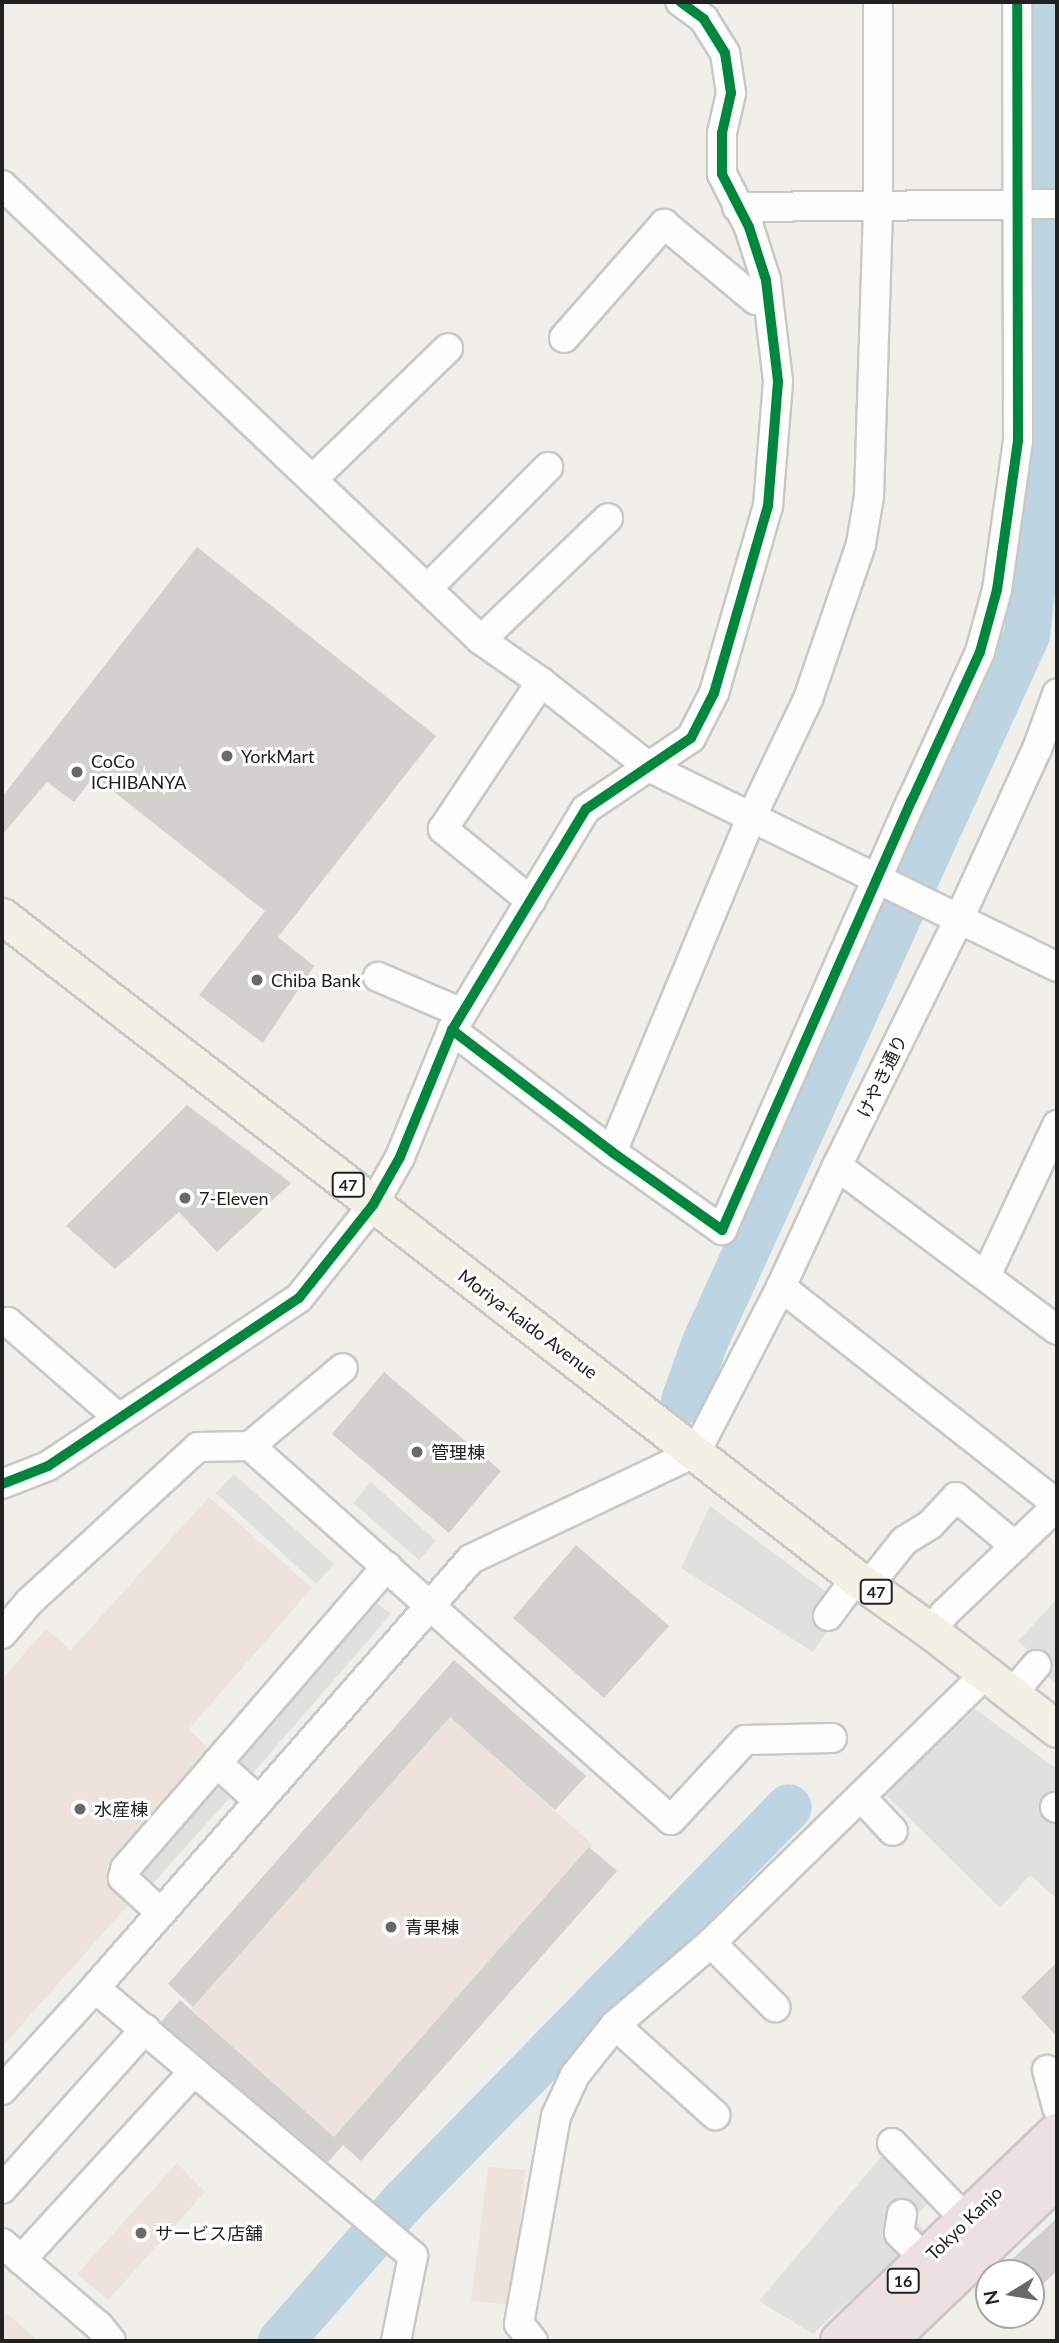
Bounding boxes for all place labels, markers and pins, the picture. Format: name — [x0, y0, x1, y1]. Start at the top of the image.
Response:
place label: YorkMart — [241, 745, 315, 767]
marker: YorkMart — [219, 748, 235, 764]
place label: CoCo ICHIBANYA — [91, 751, 186, 794]
marker: CoCo ICHIBANYA — [69, 764, 85, 780]
place label: Chiba Bank — [271, 969, 361, 991]
marker: Chiba Bank — [249, 972, 265, 988]
place label: 7-Eleven — [199, 1187, 269, 1209]
marker: 7-Eleven — [177, 1190, 193, 1206]
place label: 管理棟 — [431, 1441, 485, 1463]
marker: 管理棟 — [409, 1444, 425, 1460]
place label: 水産棟 — [94, 1798, 148, 1820]
marker: 水産棟 — [72, 1801, 88, 1817]
place label: 青果棟 — [405, 1916, 459, 1938]
marker: 青果棟 — [383, 1919, 399, 1935]
place label: サービス店舗 — [155, 2222, 263, 2244]
marker: サービス店舗 — [133, 2225, 149, 2241]

